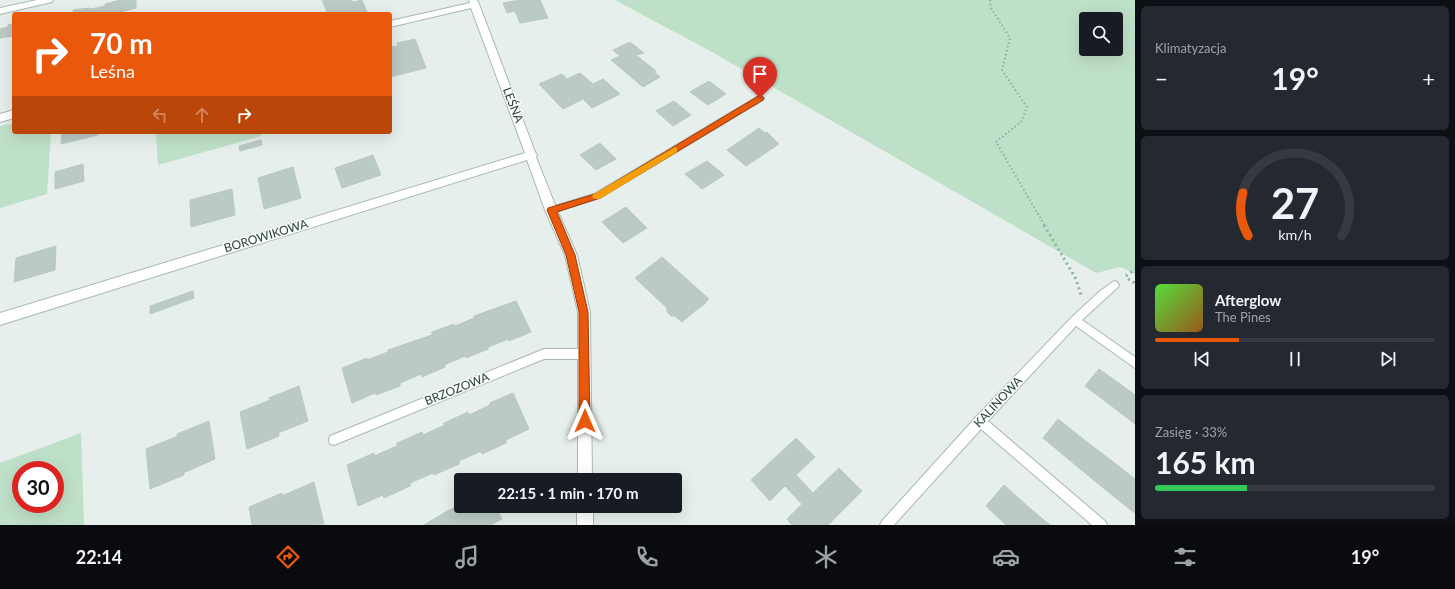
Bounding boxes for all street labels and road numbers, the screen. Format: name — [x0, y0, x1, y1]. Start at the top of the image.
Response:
street label: LEŚNA — [500, 85, 527, 126]
street label: BOROWIKOWA — [222, 215, 310, 255]
street label: BRZOZOWA — [422, 368, 492, 408]
street label: KALINOWA — [970, 372, 1026, 430]

